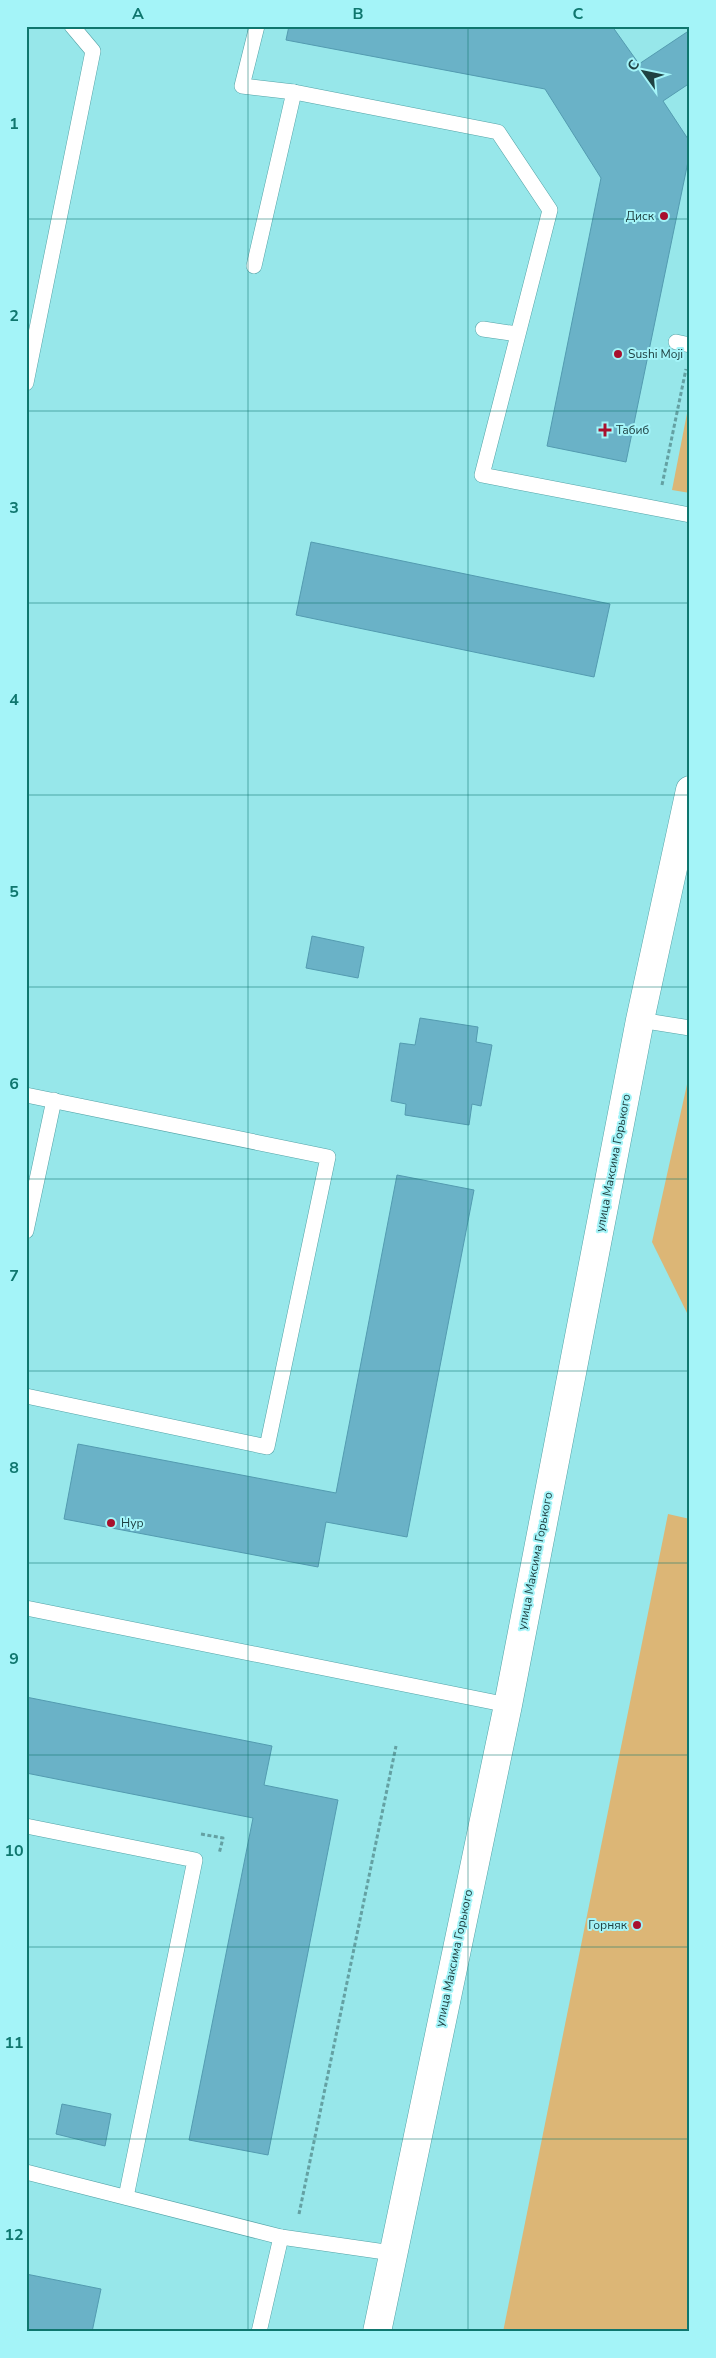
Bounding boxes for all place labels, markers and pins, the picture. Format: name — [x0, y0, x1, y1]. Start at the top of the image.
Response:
place label: Диск — [626, 208, 655, 224]
marker: Диск — [658, 210, 670, 222]
place label: Sushi Moji — [628, 346, 683, 362]
marker: Sushi Moji — [612, 348, 624, 360]
place label: Табиб — [616, 422, 650, 438]
marker: Табиб — [598, 423, 612, 437]
place label: Нур — [121, 1515, 144, 1531]
marker: Нур — [105, 1517, 117, 1529]
place label: Горняк — [588, 1917, 628, 1933]
marker: Горняк — [631, 1919, 643, 1931]

